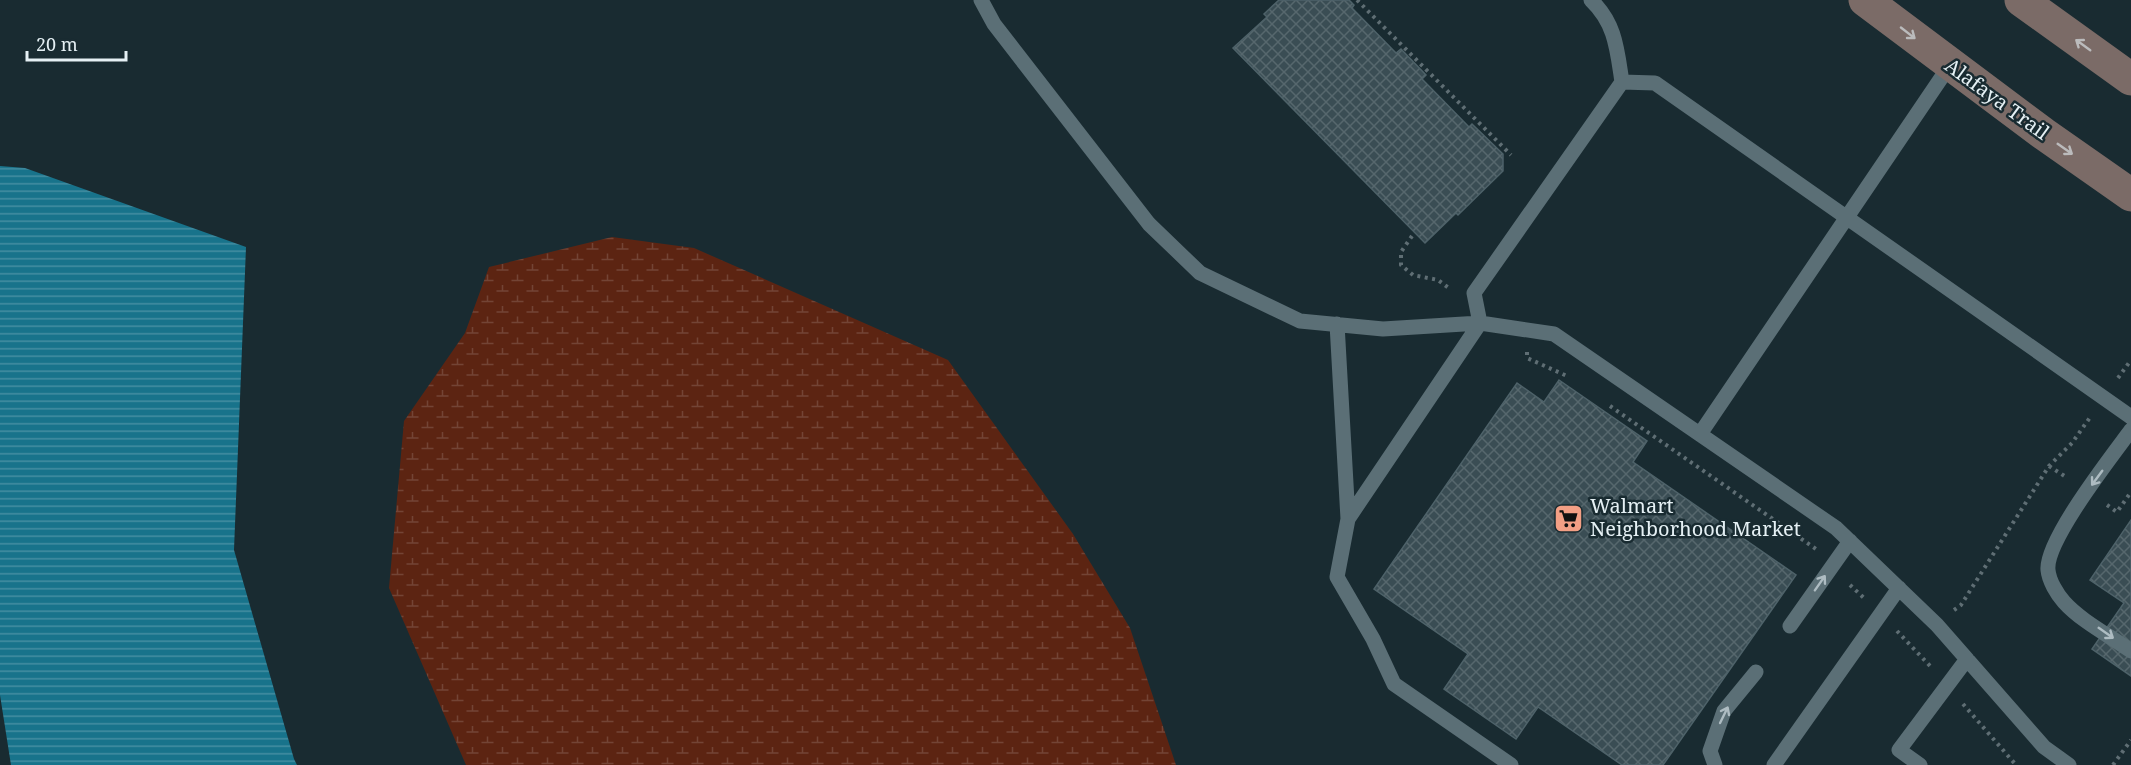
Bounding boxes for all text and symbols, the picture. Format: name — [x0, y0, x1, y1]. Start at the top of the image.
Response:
scale bar — [27, 24, 126, 62]
one-way arrow — [1899, 26, 1915, 39]
text: 20 m — [36, 32, 78, 56]
one-way arrow — [2076, 39, 2092, 51]
street label: Alafaya Trail — [1940, 52, 2055, 146]
one-way arrow — [2057, 143, 2073, 155]
one-way arrow — [2091, 469, 2103, 485]
place label: Walmart Neighborhood Market — [1590, 492, 1801, 542]
supermarket icon: Walmart Neighborhood Market — [1553, 502, 1585, 534]
one-way arrow — [1814, 575, 1826, 592]
one-way arrow — [2097, 627, 2114, 639]
one-way arrow — [1719, 706, 1731, 724]

